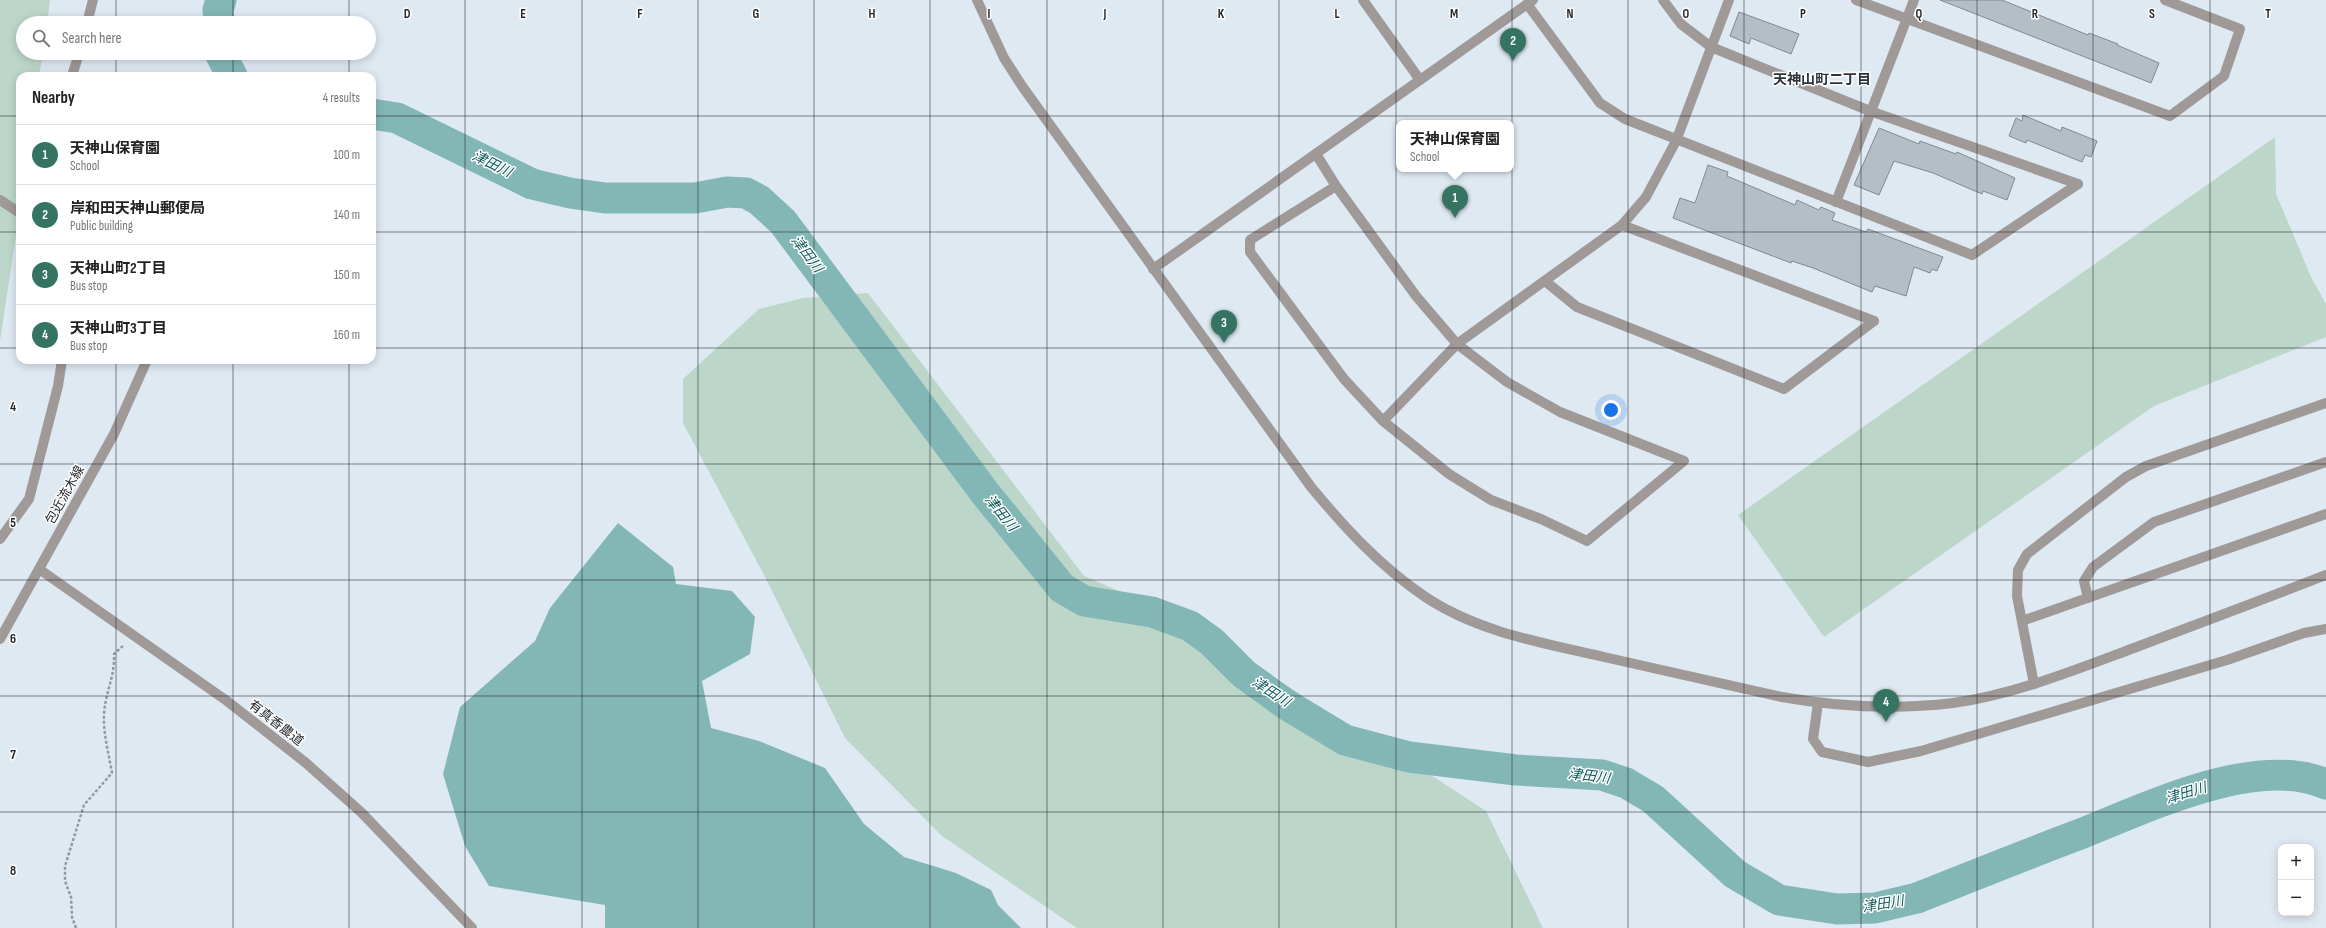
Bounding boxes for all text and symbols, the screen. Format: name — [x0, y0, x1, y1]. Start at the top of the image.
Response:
text: D — [404, 6, 411, 22]
text: E — [520, 6, 526, 22]
text: F — [637, 6, 643, 22]
text: G — [753, 6, 760, 22]
text: H — [869, 6, 876, 22]
text: I — [988, 6, 991, 22]
text: J — [1103, 6, 1107, 22]
text: K — [1218, 6, 1225, 22]
text: L — [1334, 6, 1340, 22]
text: M — [1450, 6, 1458, 22]
text: N — [1567, 6, 1574, 22]
text: O — [1683, 6, 1690, 22]
text: P — [1800, 6, 1806, 22]
text: Q — [1916, 6, 1923, 22]
text: R — [2032, 6, 2039, 22]
text: S — [2149, 6, 2155, 22]
text: T — [2265, 6, 2271, 22]
search box — [16, 16, 376, 60]
icon: search — [30, 27, 52, 49]
pin: 2 — [1500, 28, 1526, 61]
text: Search here — [62, 29, 122, 48]
district label: 天神山町二丁目 — [1773, 71, 1871, 88]
text: Nearby — [32, 88, 75, 108]
text: 4 results — [323, 90, 360, 106]
popup — [1396, 120, 1514, 172]
text: 天神山保育園 — [1410, 130, 1500, 149]
text: 天神山保育園 — [70, 139, 160, 158]
text: 1 — [42, 147, 48, 163]
text: 100 m — [333, 147, 360, 163]
water label: 津田川 — [469, 147, 516, 182]
text: School — [1410, 149, 1440, 165]
text: School — [70, 158, 100, 174]
pin: 1 — [1442, 185, 1468, 218]
text: 岸和田天神山郵便局 — [70, 199, 205, 218]
text: 2 — [42, 207, 48, 223]
text: 140 m — [334, 207, 360, 223]
text: Public building — [70, 218, 133, 234]
water label: 津田川 — [788, 232, 828, 277]
text: 天神山町2丁目 — [70, 259, 167, 278]
text: 3 — [42, 267, 48, 283]
text: 150 m — [334, 267, 360, 283]
text: Bus stop — [70, 278, 107, 294]
pin: 3 — [1211, 310, 1237, 343]
text: 天神山町3丁目 — [70, 319, 167, 338]
text: 4 — [42, 327, 48, 343]
text: 160 m — [334, 327, 360, 343]
text: Bus stop — [70, 338, 107, 354]
text: 4 — [10, 399, 16, 415]
your location — [1601, 400, 1621, 420]
street label: 包近流木線 — [42, 463, 88, 527]
water label: 津田川 — [981, 491, 1022, 536]
text: 5 — [10, 515, 16, 531]
text: 6 — [10, 631, 16, 647]
water label: 津田川 — [1249, 673, 1295, 712]
pin: 4 — [1873, 689, 1899, 722]
street label: 有真香農道 — [245, 697, 307, 749]
text: 7 — [10, 747, 16, 763]
water label: 津田川 — [1567, 765, 1613, 787]
water label: 津田川 — [2163, 778, 2210, 807]
map controls — [2278, 844, 2314, 916]
button: + — [2278, 844, 2314, 880]
text: 8 — [10, 863, 16, 879]
button: − — [2278, 880, 2314, 916]
water label: 津田川 — [1861, 892, 1907, 916]

